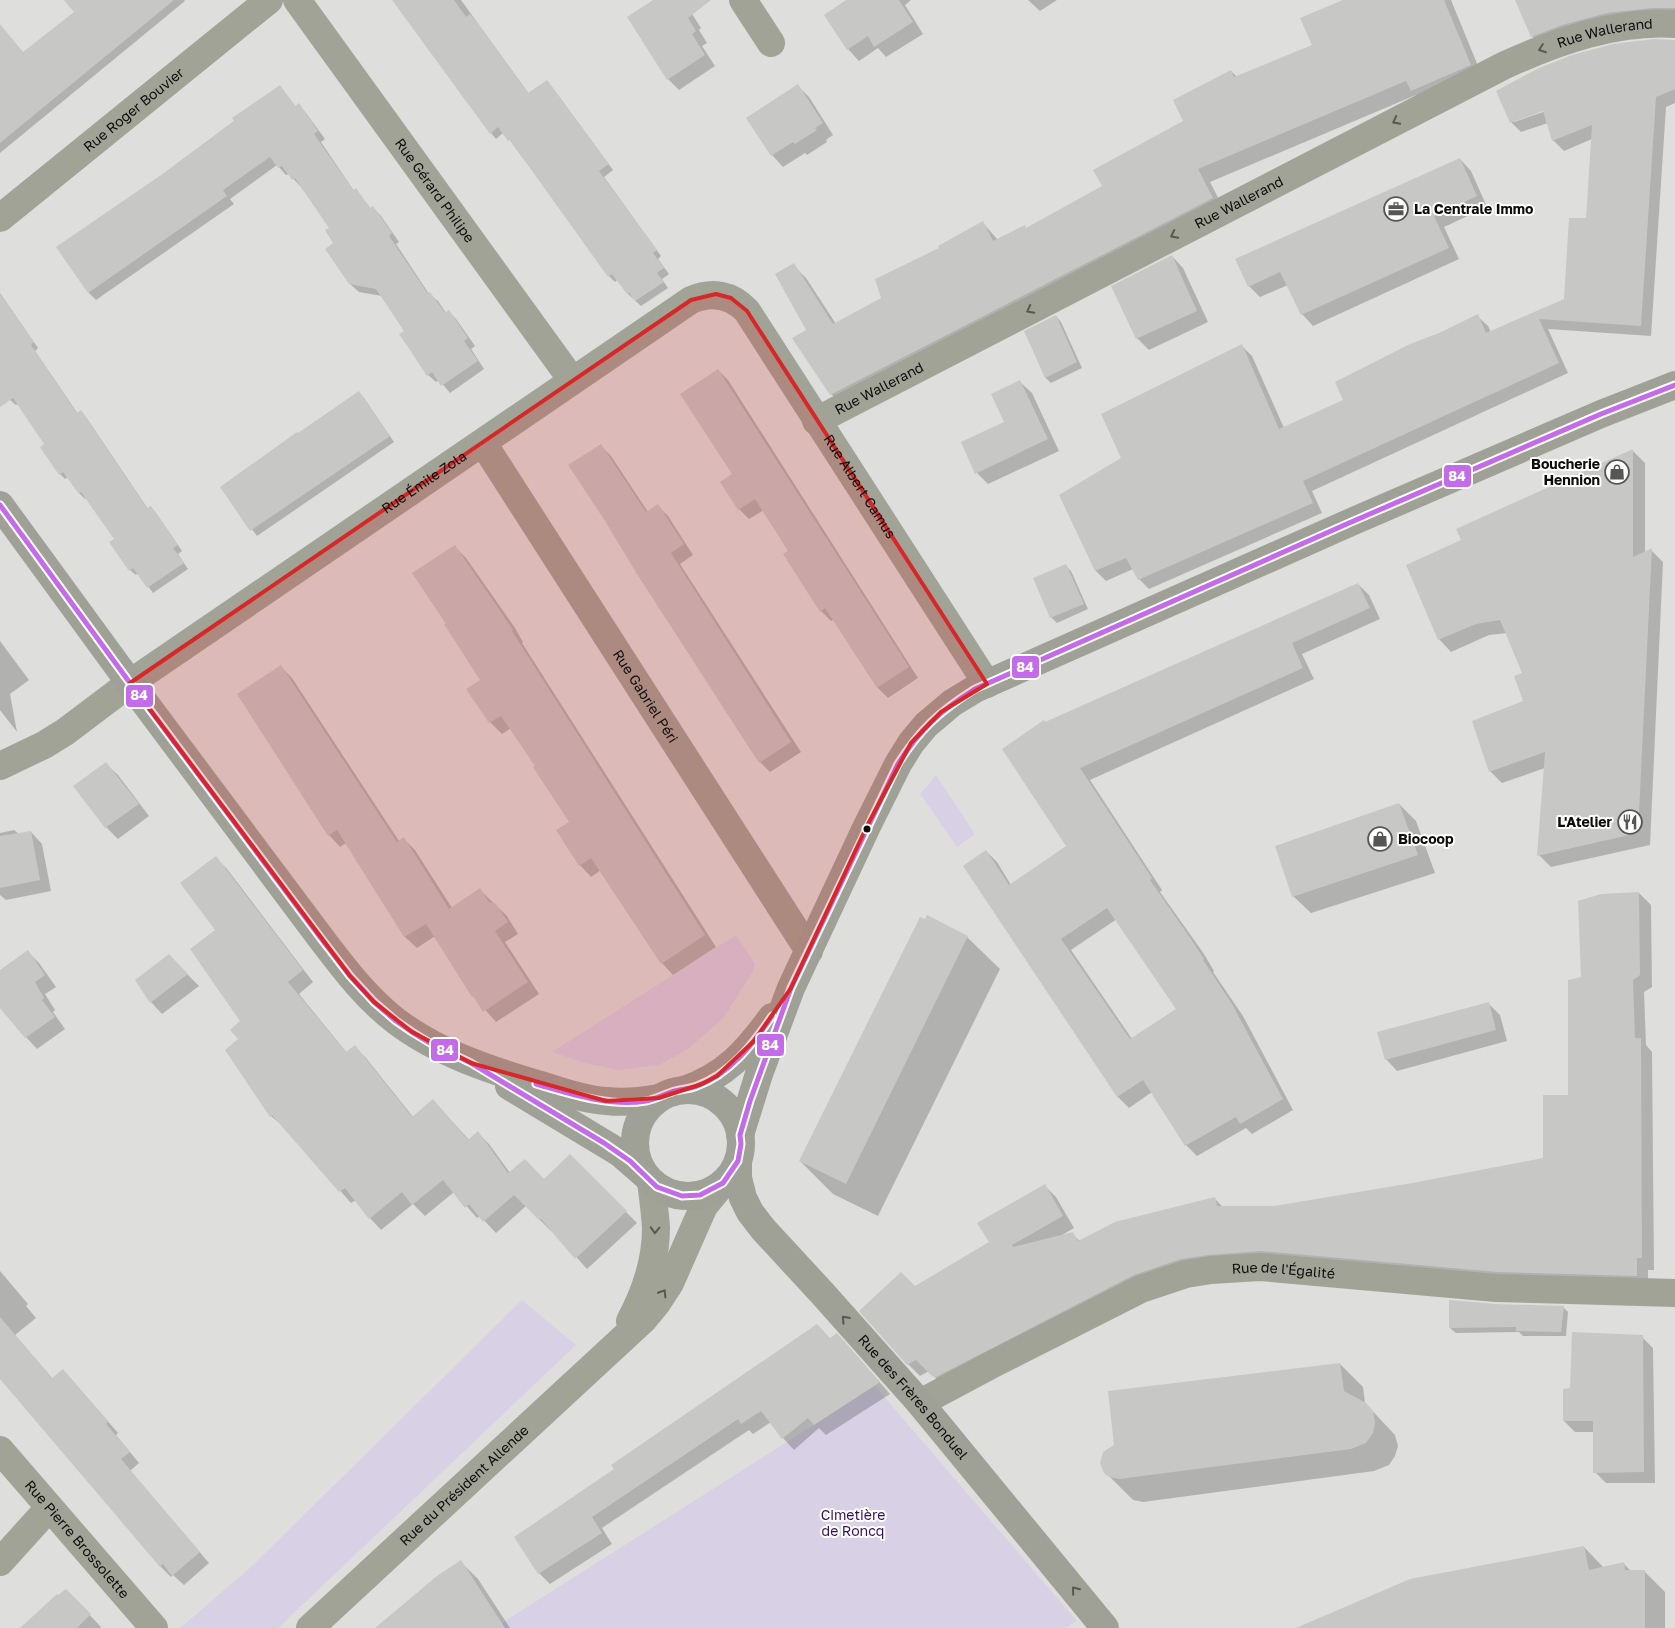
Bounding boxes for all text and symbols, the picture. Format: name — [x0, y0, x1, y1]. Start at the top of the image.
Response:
street label: Rue Wallerand — [1555, 15, 1653, 51]
one-way arrow — [1538, 43, 1547, 53]
street label: Rue Roger Bouvier — [80, 63, 187, 155]
one-way arrow — [1393, 115, 1402, 125]
street label: Rue Gérard Philipe — [392, 135, 479, 246]
street label: Rue Wallerand — [1191, 172, 1286, 232]
office icon: La Centrale Immo — [1383, 196, 1409, 222]
place label: La Centrale Immo — [1414, 200, 1533, 217]
one-way arrow — [1170, 229, 1179, 239]
one-way arrow — [1026, 304, 1035, 314]
street label: Rue Wallerand — [832, 358, 926, 418]
street label: Rue Albert Camus — [821, 431, 900, 541]
street label: Rue Émile Zola — [378, 447, 470, 517]
place label: Boucherie Hennion — [1531, 455, 1600, 488]
shop icon: Boucherie Hennion — [1604, 459, 1630, 485]
line badge: 84 — [1443, 464, 1472, 488]
text: 84 — [1448, 467, 1466, 484]
street label: Rue Gabriel Péri — [610, 646, 682, 746]
line badge: 84 — [1011, 655, 1040, 679]
text: 84 — [1016, 658, 1034, 675]
line badge: 84 — [125, 684, 154, 708]
text: 84 — [130, 686, 148, 703]
restaurant icon: L'Atelier — [1617, 809, 1643, 835]
place label: L'Atelier — [1557, 813, 1613, 830]
unlabelled marker — [862, 824, 872, 834]
shop icon: Biocoop — [1367, 826, 1393, 852]
place label: Biocoop — [1398, 830, 1454, 847]
line badge: 84 — [756, 1033, 785, 1057]
text: 84 — [761, 1036, 779, 1053]
line badge: 84 — [430, 1038, 459, 1062]
text: 84 — [436, 1041, 454, 1058]
one-way arrow — [650, 1226, 660, 1234]
street label: Rue de l'Égalité — [1231, 1258, 1336, 1282]
one-way arrow — [657, 1290, 667, 1299]
one-way arrow — [842, 1315, 851, 1324]
street label: Rue des Frères Bonduel — [855, 1331, 972, 1463]
street label: Rue du Président Allende — [396, 1421, 532, 1549]
street label: Rue Pierre Brossolette — [22, 1476, 133, 1602]
park label: Cimetière de Roncq — [821, 1506, 885, 1539]
one-way arrow — [1072, 1587, 1080, 1596]

